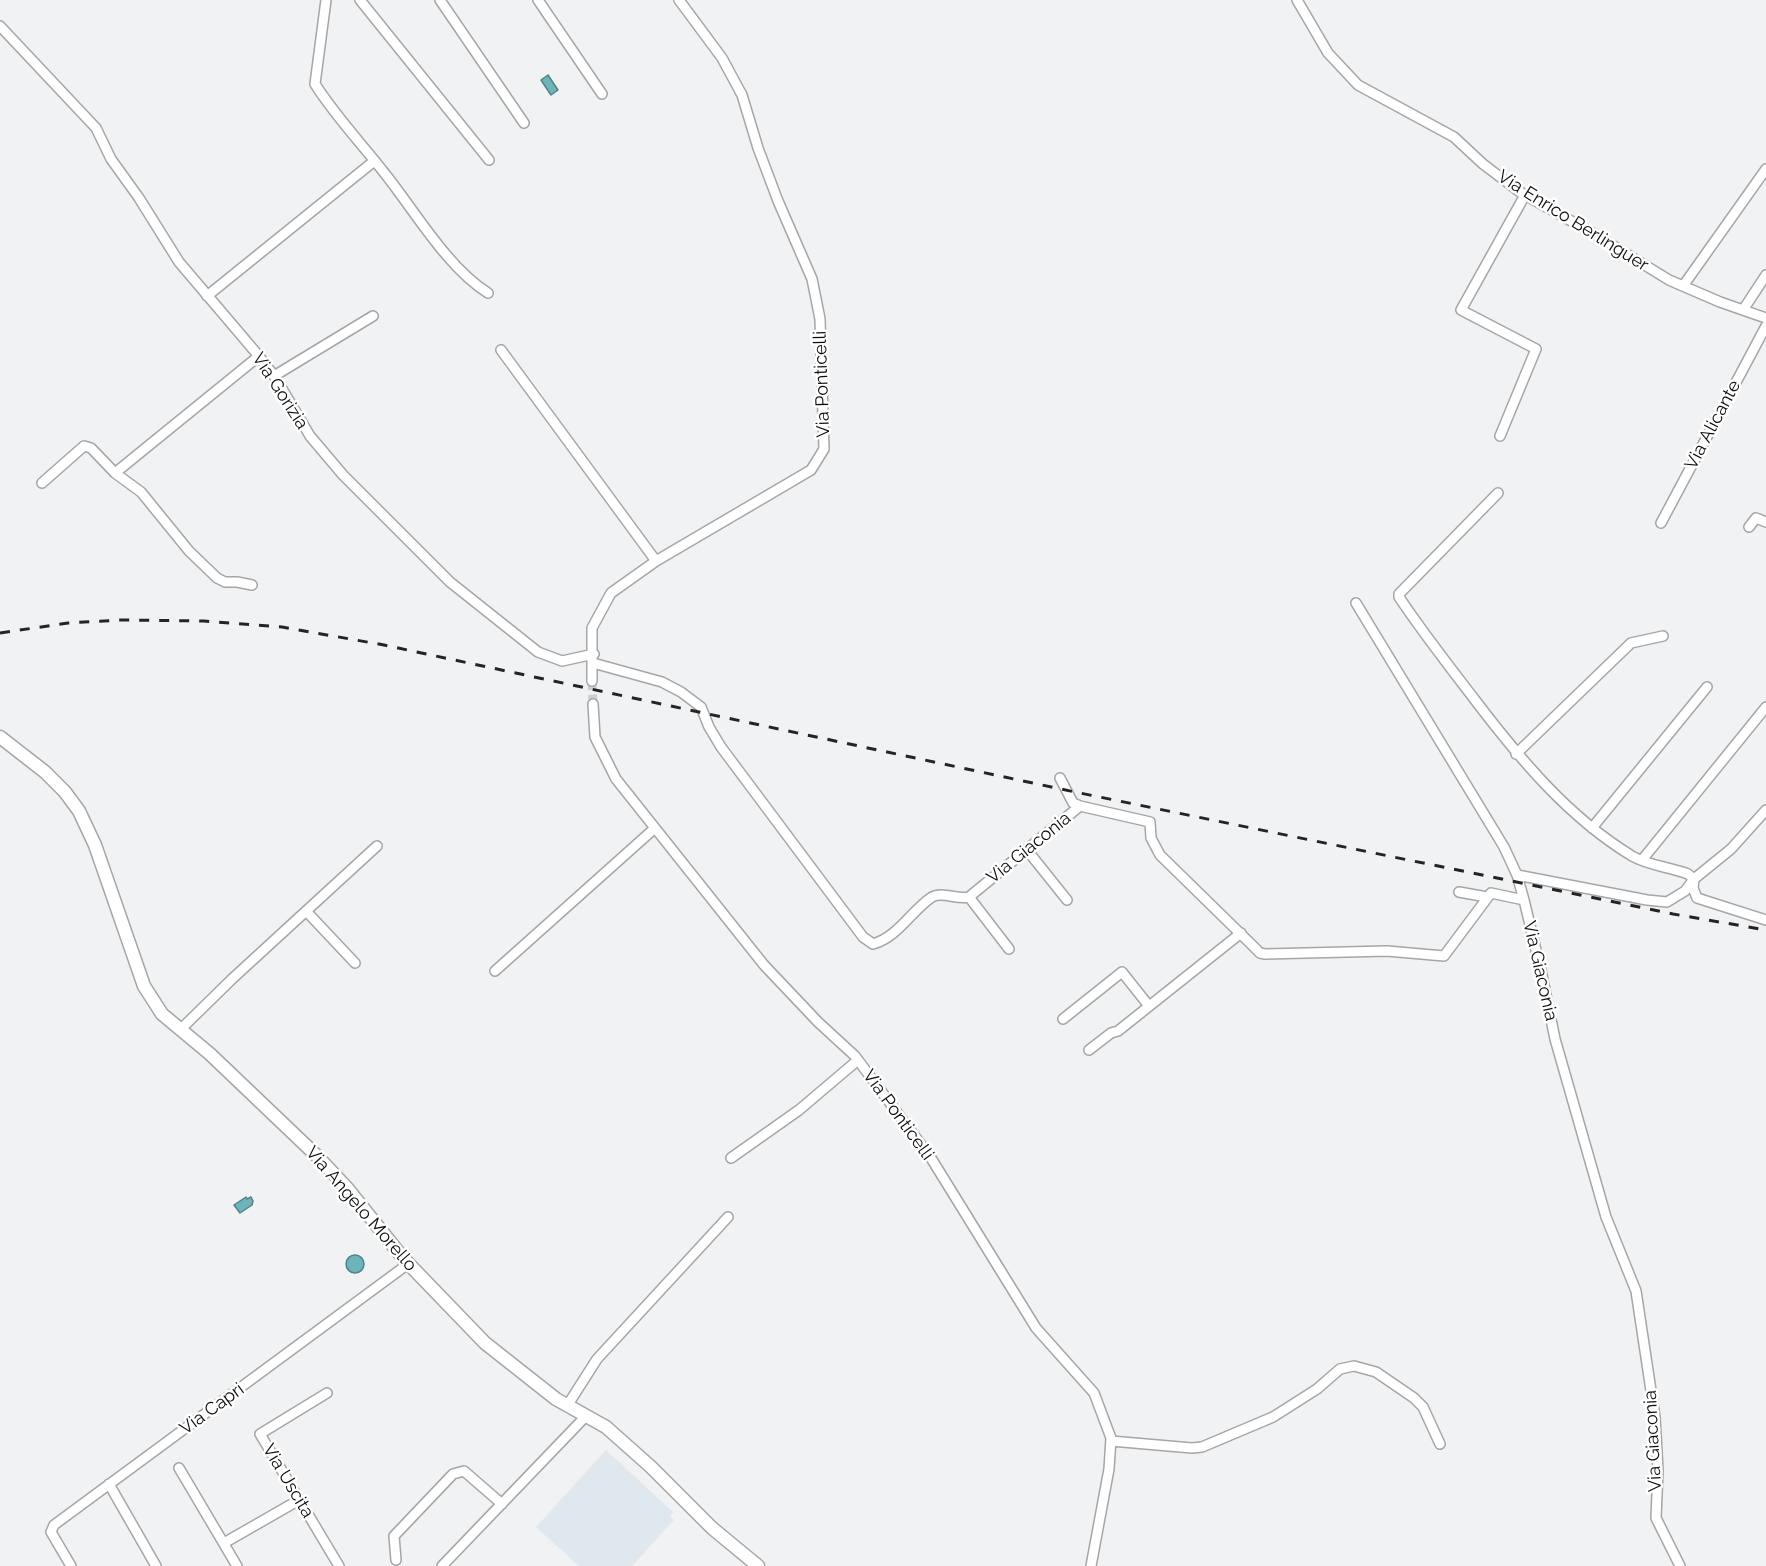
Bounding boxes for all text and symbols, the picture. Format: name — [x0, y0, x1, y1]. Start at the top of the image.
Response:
street label: Via Enrico Berlinguer — [1493, 166, 1653, 276]
street label: Via Ponticelli — [809, 330, 835, 438]
street label: Via Gorizia — [247, 349, 313, 433]
street label: Via Alicante — [1680, 377, 1746, 473]
street label: Via Giaconia — [983, 808, 1075, 888]
street label: Via Giaconia — [1518, 919, 1562, 1023]
street label: Via Ponticelli — [858, 1065, 938, 1165]
street label: Via Angelo Morello — [301, 1142, 421, 1276]
street label: Via Capri — [176, 1378, 248, 1440]
street label: Via Giaconia — [1640, 1390, 1666, 1492]
street label: Via Uscita — [258, 1440, 318, 1522]

